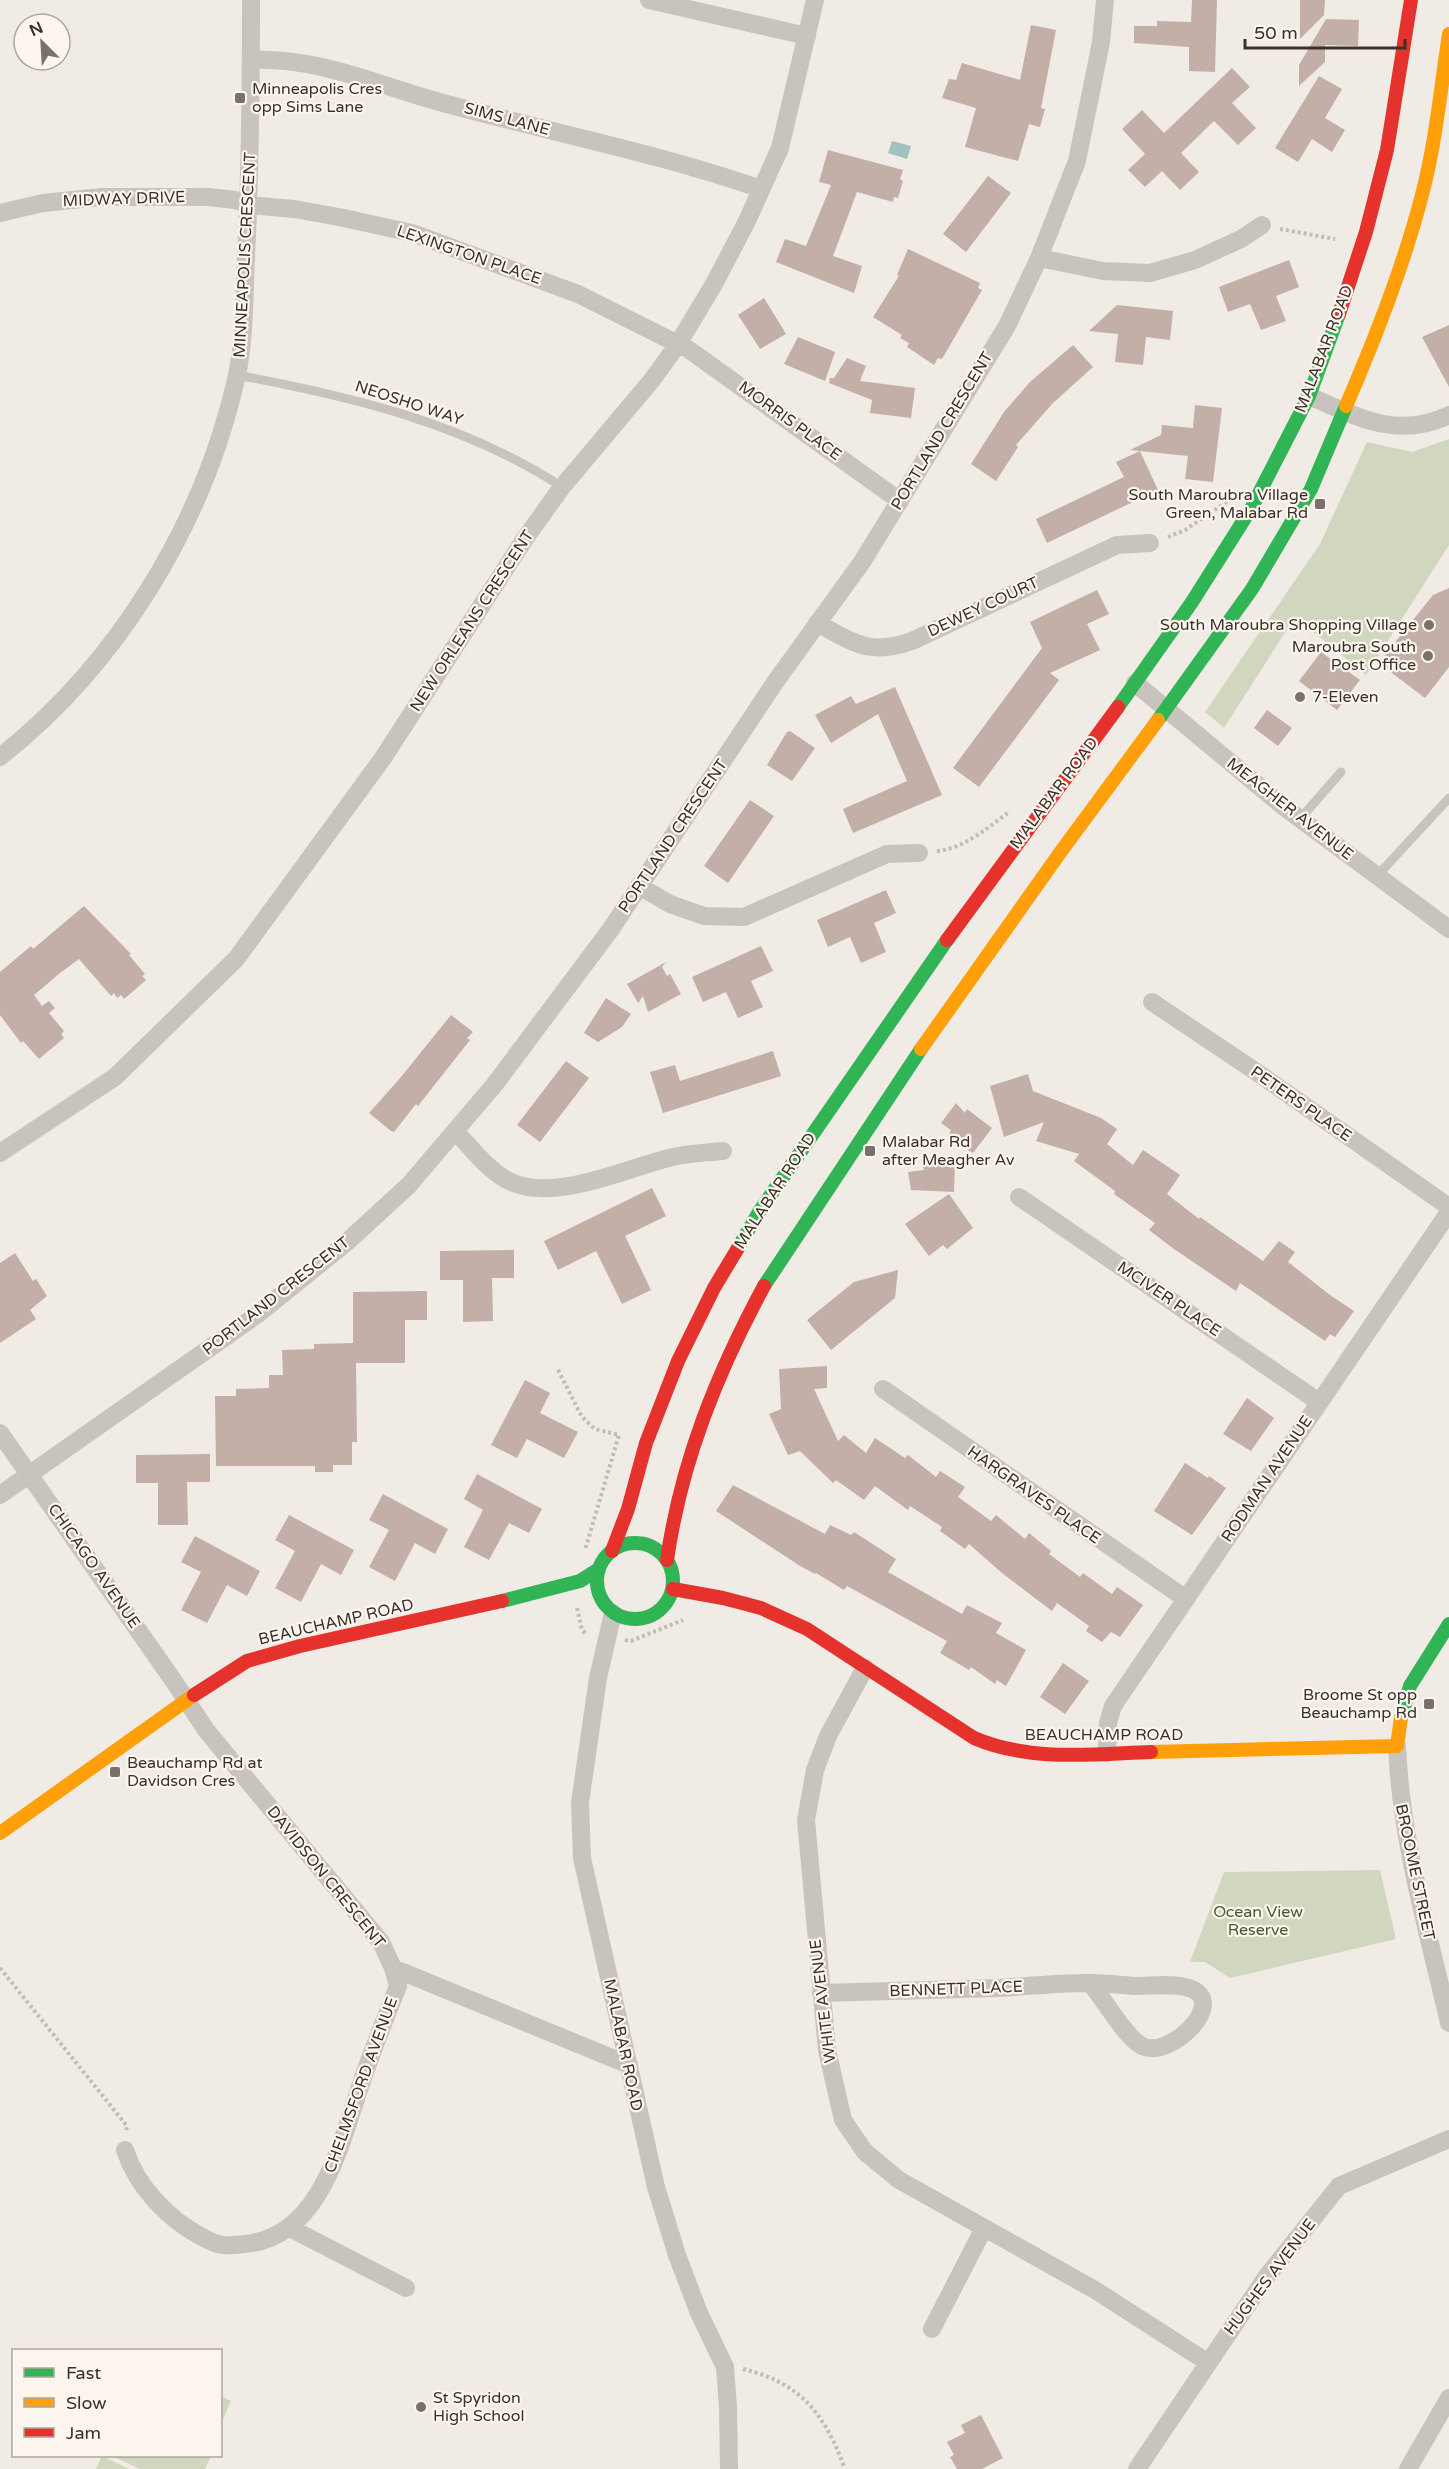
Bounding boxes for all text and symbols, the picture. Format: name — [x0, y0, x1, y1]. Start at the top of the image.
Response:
north arrow — [12, 12, 72, 72]
scale bar — [1245, 12, 1406, 50]
text: N — [26, 17, 46, 41]
text: 50 m — [1254, 22, 1298, 44]
place label: Minneapolis Cres opp Sims Lane — [252, 79, 382, 117]
marker: Minneapolis Cres opp Sims Lane — [233, 91, 247, 105]
street label: SIMS LANE — [462, 98, 552, 140]
street label: MINNEAPOLIS CRESCENT — [230, 151, 260, 358]
street label: MIDWAY DRIVE — [62, 187, 186, 211]
street label: LEXINGTON PLACE — [394, 221, 544, 289]
street label: MALABAR ROAD — [1290, 282, 1358, 416]
street label: PORTLAND CRESCENT — [887, 348, 997, 514]
street label: NEOSHO WAY — [352, 376, 466, 430]
street label: MORRIS PLACE — [735, 377, 845, 465]
place label: South Maroubra Village Green, Malabar Rd — [1128, 485, 1308, 523]
marker: South Maroubra Village Green, Malabar Rd — [1313, 497, 1327, 511]
street label: NEW ORLEANS CRESCENT — [406, 526, 538, 716]
street label: DEWEY COURT — [924, 572, 1042, 641]
place label: South Maroubra Shopping Village — [1160, 615, 1417, 635]
marker: South Maroubra Shopping Village — [1422, 618, 1436, 632]
place label: Maroubra South Post Office — [1292, 637, 1416, 675]
marker: Maroubra South Post Office — [1421, 649, 1435, 663]
place label: 7-Eleven — [1312, 687, 1379, 707]
marker: 7-Eleven — [1293, 690, 1307, 704]
street label: MALABAR ROAD — [1005, 733, 1103, 853]
street label: MEAGHER AVENUE — [1223, 753, 1357, 865]
street label: PORTLAND CRESCENT — [614, 755, 732, 917]
street label: PETERS PLACE — [1247, 1062, 1355, 1146]
street label: MALABAR ROAD — [730, 1129, 820, 1253]
place label: Malabar Rd after Meagher Av — [882, 1132, 1015, 1170]
marker: Malabar Rd after Meagher Av — [863, 1144, 877, 1158]
street label: PORTLAND CRESCENT — [198, 1232, 354, 1360]
street label: MCIVER PLACE — [1113, 1257, 1225, 1341]
street label: RODMAN AVENUE — [1217, 1412, 1317, 1546]
street label: HARGRAVES PLACE — [963, 1441, 1105, 1549]
street label: CHICAGO AVENUE — [43, 1500, 145, 1632]
street label: BEAUCHAMP ROAD — [256, 1594, 416, 1650]
place label: Broome St opp Beauchamp Rd — [1301, 1685, 1417, 1723]
marker: Broome St opp Beauchamp Rd — [1422, 1697, 1436, 1711]
street label: BEAUCHAMP ROAD — [1025, 1725, 1183, 1745]
place label: Beauchamp Rd at Davidson Cres — [127, 1753, 263, 1791]
marker: Beauchamp Rd at Davidson Cres — [108, 1765, 122, 1779]
street label: DAVIDSON CRESCENT — [263, 1802, 390, 1952]
street label: BROOME STREET — [1391, 1802, 1439, 1942]
park label: Ocean View Reserve — [1213, 1902, 1303, 1940]
street label: WHITE AVENUE — [805, 1938, 841, 2064]
street label: MALABAR ROAD — [599, 1977, 647, 2113]
street label: BENNETT PLACE — [889, 1977, 1023, 2001]
street label: CHELMSFORD AVENUE — [320, 1994, 402, 2176]
street label: HUGHES AVENUE — [1220, 2215, 1320, 2339]
legend — [12, 2349, 222, 2457]
text: Fast — [66, 2362, 101, 2384]
place label: St Spyridon High School — [433, 2388, 524, 2426]
text: Slow — [66, 2392, 107, 2414]
marker: St Spyridon High School — [414, 2400, 428, 2414]
text: Jam — [66, 2422, 101, 2444]

